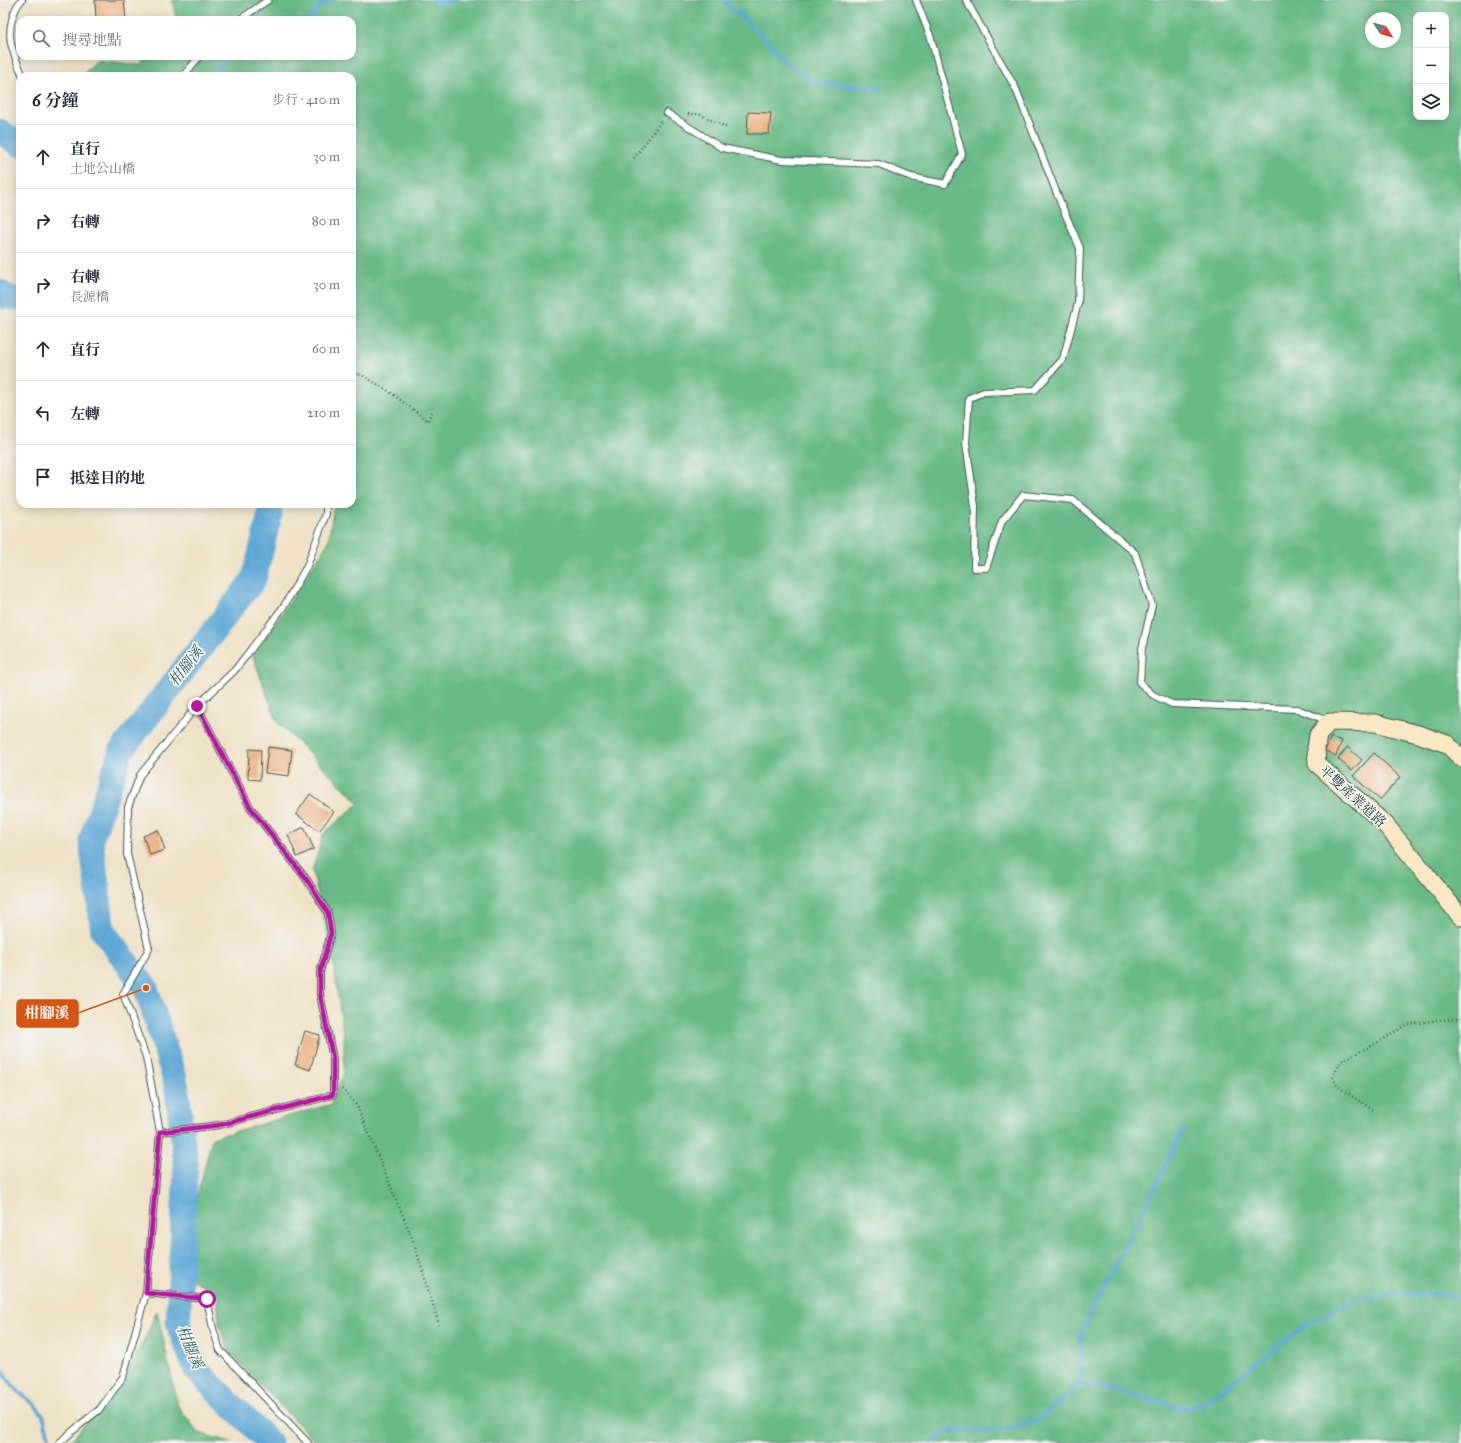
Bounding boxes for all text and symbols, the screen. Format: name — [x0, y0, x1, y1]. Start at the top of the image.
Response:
north arrow — [1365, 12, 1401, 48]
map controls — [1413, 12, 1449, 120]
button: + — [1413, 12, 1449, 48]
search box — [16, 16, 356, 60]
icon: search — [30, 27, 52, 49]
text: 搜尋地點 — [62, 31, 122, 49]
button: − — [1413, 48, 1449, 84]
button: layers — [1413, 84, 1449, 120]
text: 6 分鐘 — [32, 90, 78, 111]
text: 步行 · 410 m — [272, 92, 340, 108]
text: 直行 — [70, 140, 100, 158]
icon: ahead — [32, 146, 54, 168]
text: 30 m — [314, 149, 340, 165]
text: 土地公山橋 — [70, 161, 135, 177]
icon: right — [32, 210, 54, 232]
text: 右轉 — [70, 213, 100, 231]
text: 80 m — [312, 213, 340, 229]
text: 右轉 — [70, 268, 100, 286]
icon: right — [32, 274, 54, 296]
text: 30 m — [314, 277, 340, 293]
text: 長源橋 — [70, 289, 109, 305]
icon: ahead — [32, 338, 54, 360]
text: 直行 — [70, 341, 100, 359]
text: 60 m — [312, 341, 340, 357]
icon: left — [32, 402, 54, 424]
text: 左轉 — [70, 405, 100, 423]
text: 210 m — [307, 405, 340, 421]
icon: arrive — [32, 466, 54, 488]
text: 抵達目的地 — [70, 469, 145, 487]
water label: 柑腳溪 — [165, 641, 208, 689]
route end — [188, 697, 206, 715]
street label: 平雙產業道路 — [1316, 762, 1390, 831]
callout: 柑腳溪 — [17, 1000, 78, 1027]
text: 柑腳溪 — [24, 1004, 70, 1022]
route start — [198, 1290, 216, 1308]
water label: 柑腳溪 — [173, 1323, 208, 1373]

